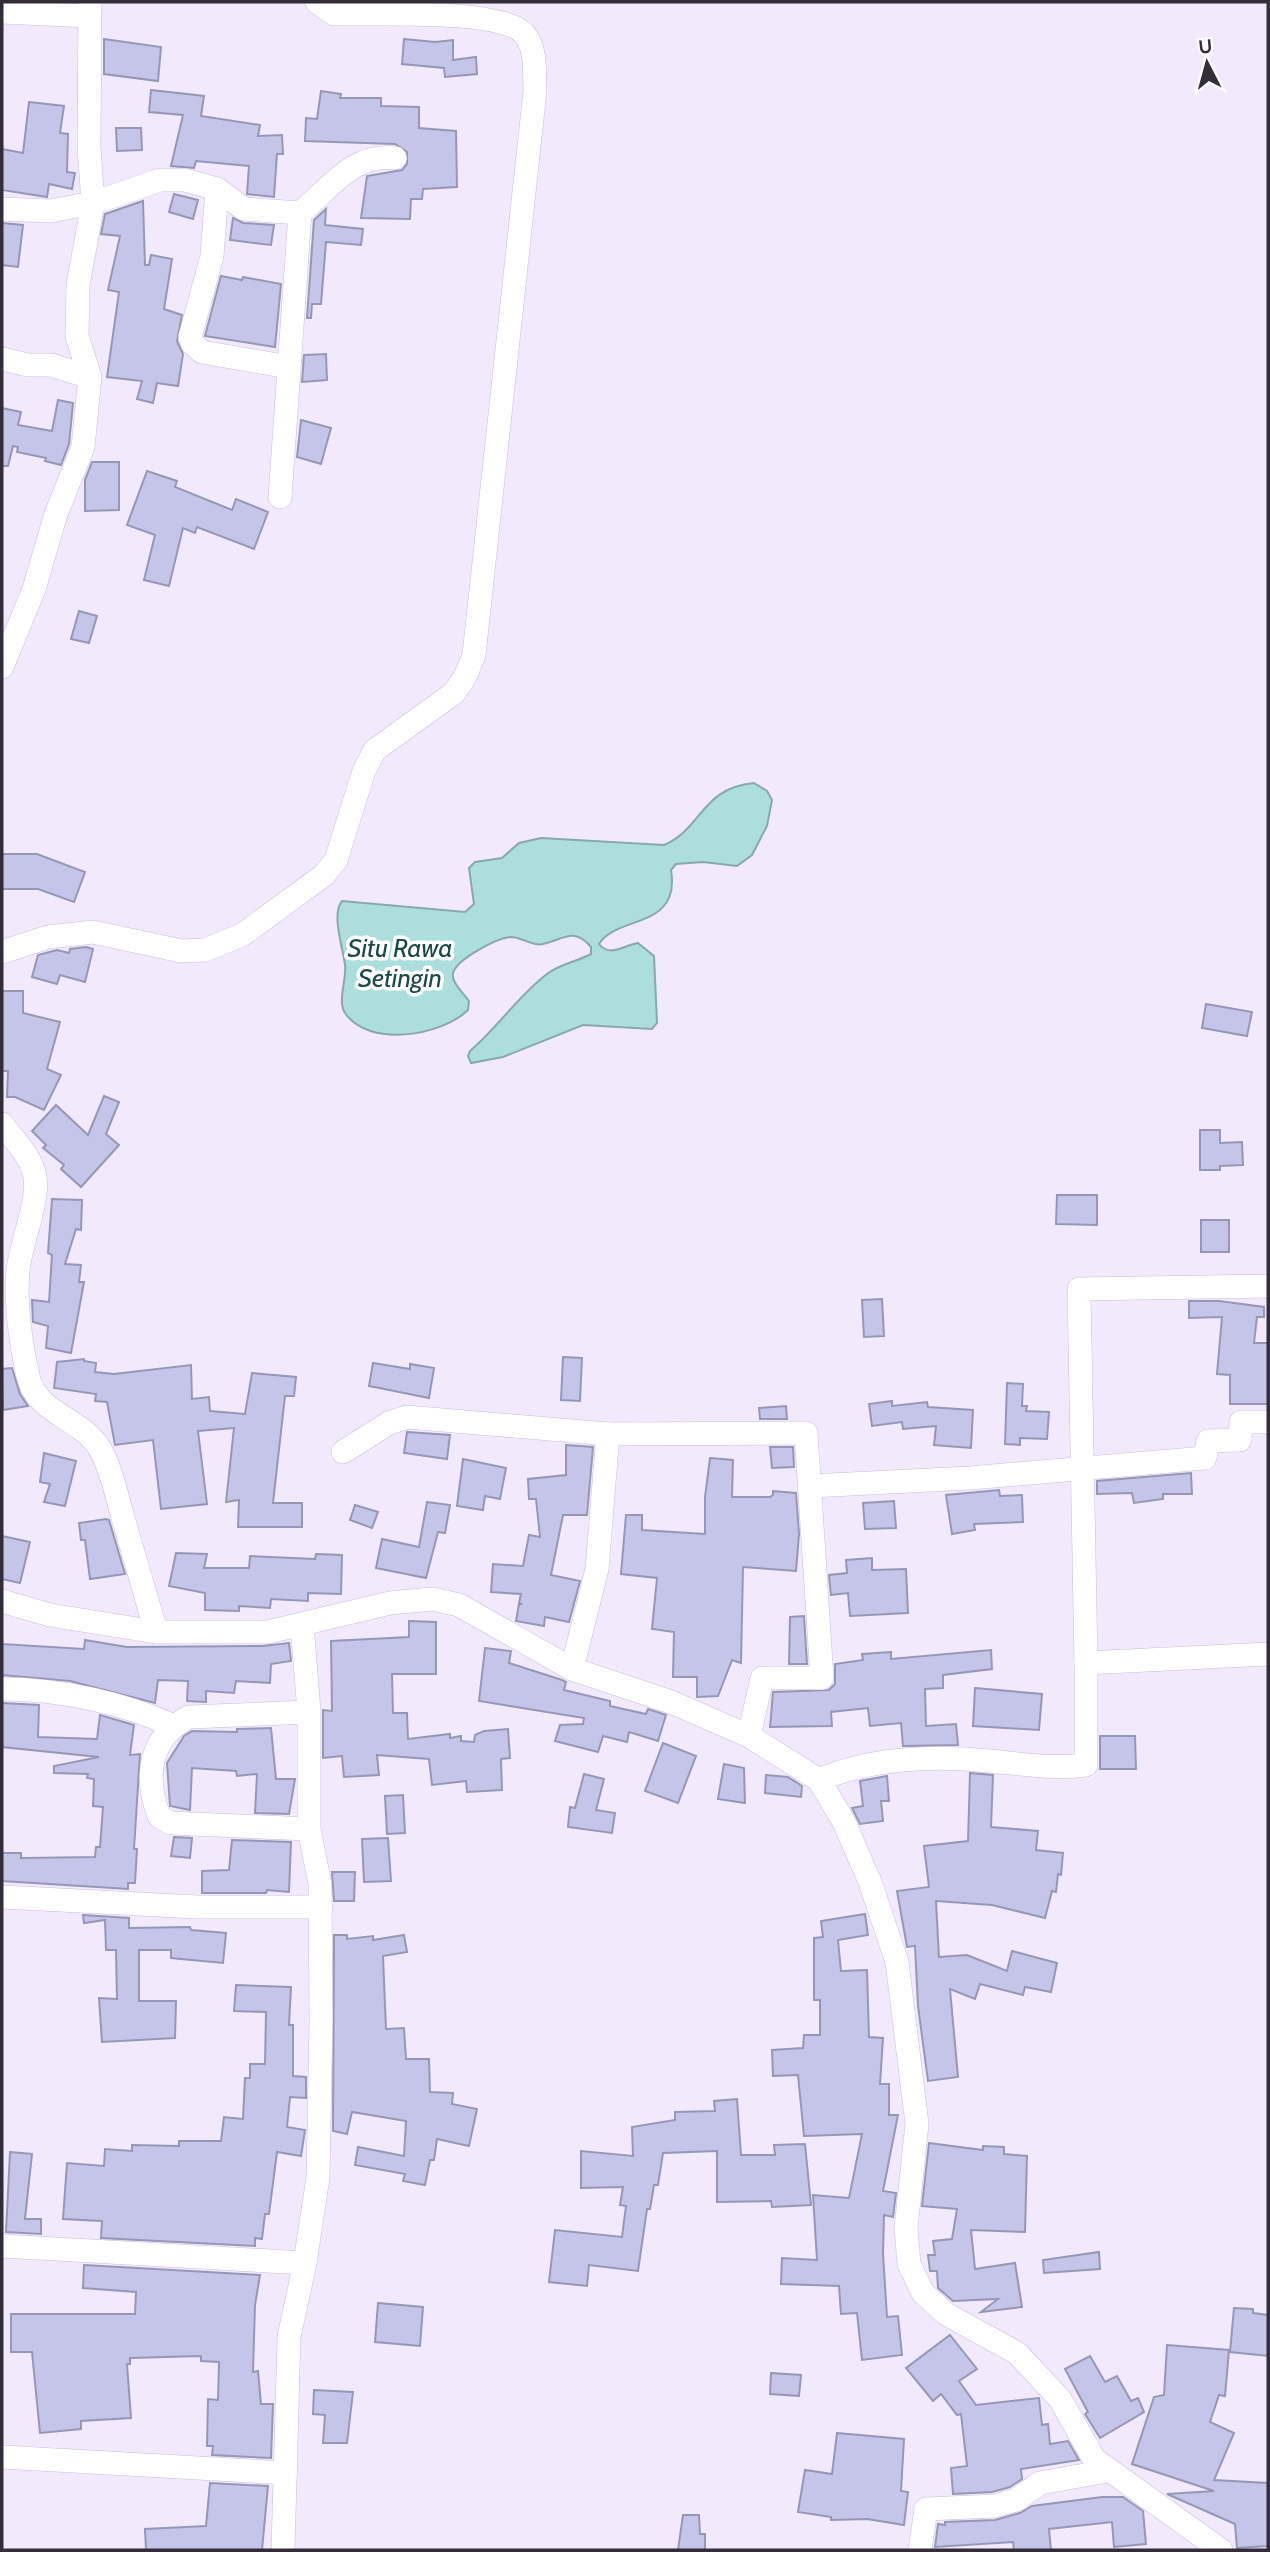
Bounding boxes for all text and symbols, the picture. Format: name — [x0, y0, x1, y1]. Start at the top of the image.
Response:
north arrow — [1172, 28, 1242, 98]
text: U — [1197, 34, 1213, 59]
water label: Situ Rawa Setingin — [348, 932, 453, 994]

